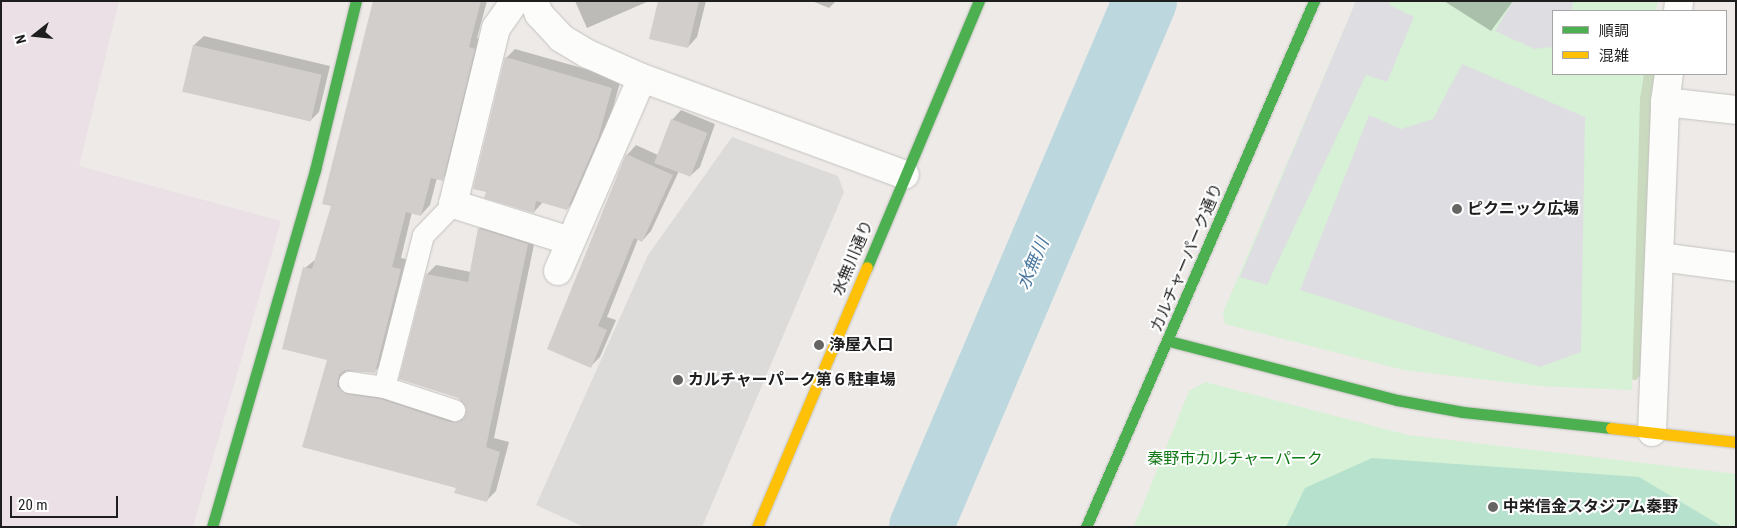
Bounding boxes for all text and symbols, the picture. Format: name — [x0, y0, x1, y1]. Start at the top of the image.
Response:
north arrow — [10, 10, 60, 60]
legend — [1552, 10, 1727, 75]
text: 順調 — [1599, 22, 1629, 40]
text: N — [12, 33, 29, 45]
text: 混雑 — [1599, 47, 1629, 65]
street label: カルチャーパーク通り — [1147, 181, 1227, 335]
place label: ピクニック広場 — [1467, 199, 1579, 219]
marker: ピクニック広場 — [1451, 203, 1463, 215]
street label: 水無川通り — [829, 217, 877, 299]
water label: 水無川 — [1013, 235, 1053, 293]
place label: 浄屋入口 — [829, 335, 893, 355]
marker: 浄屋入口 — [813, 339, 825, 351]
place label: カルチャーパーク第６駐車場 — [688, 370, 896, 390]
marker: カルチャーパーク第６駐車場 — [672, 374, 684, 386]
park label: 秦野市カルチャーパーク — [1147, 449, 1323, 469]
scale bar — [12, 486, 120, 518]
text: 20 m — [18, 496, 48, 514]
place label: 中栄信金スタジアム秦野 — [1503, 497, 1679, 517]
marker: 中栄信金スタジアム秦野 — [1487, 501, 1499, 513]

